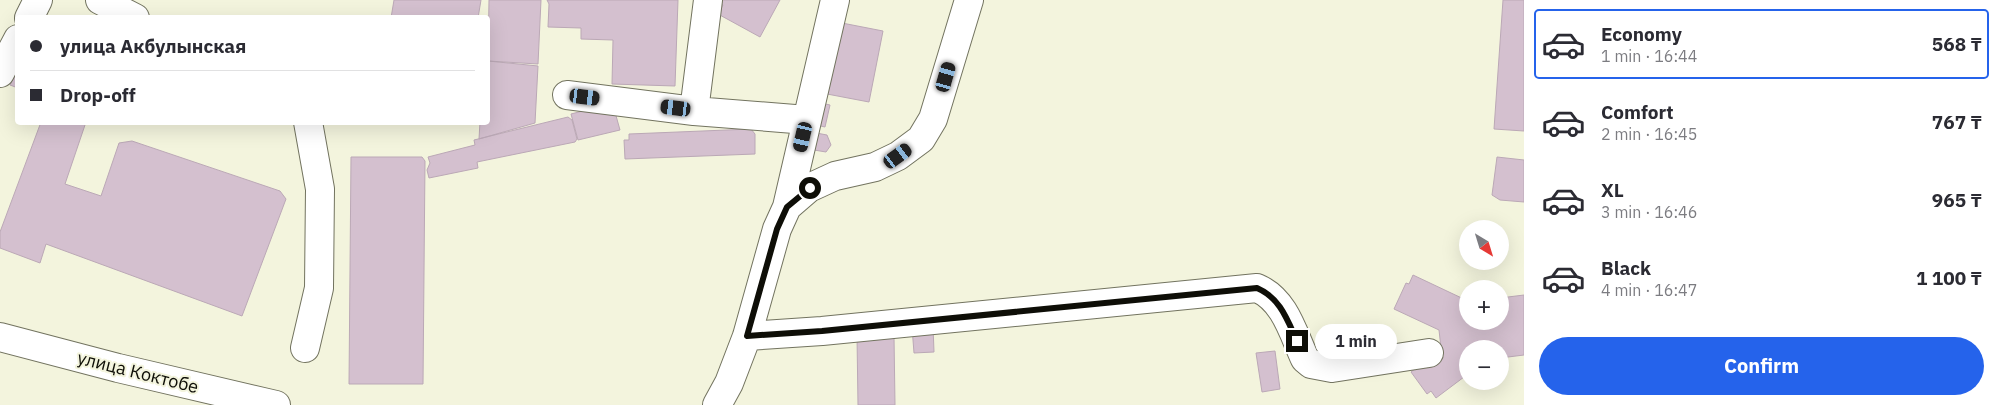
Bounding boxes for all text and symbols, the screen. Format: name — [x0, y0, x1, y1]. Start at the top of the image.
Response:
icon: car — [1541, 22, 1586, 67]
text: Economy — [1601, 22, 1682, 46]
text: 568 ₸ — [1932, 32, 1982, 56]
text: улица Акбулынская — [60, 34, 246, 58]
text: 1 min · 16:44 — [1601, 46, 1697, 66]
car — [934, 61, 957, 93]
text: Drop-off — [60, 83, 136, 107]
car — [569, 88, 600, 106]
car — [660, 99, 691, 117]
icon: car — [1541, 100, 1586, 145]
text: Comfort — [1601, 100, 1674, 124]
text: 767 ₸ — [1932, 110, 1982, 134]
car — [792, 121, 813, 153]
text: 2 min · 16:45 — [1601, 124, 1697, 144]
car — [881, 141, 914, 171]
route start — [799, 177, 821, 199]
icon: car — [1541, 178, 1586, 223]
text: XL — [1601, 178, 1624, 202]
text: 965 ₸ — [1932, 188, 1982, 212]
text: 3 min · 16:46 — [1601, 202, 1697, 222]
north arrow — [1459, 220, 1509, 270]
map controls — [1459, 220, 1509, 390]
icon: car — [1541, 256, 1586, 301]
text: Black — [1601, 256, 1651, 280]
text: 1 100 ₸ — [1916, 266, 1982, 290]
button: + — [1459, 280, 1509, 330]
text: 4 min · 16:47 — [1601, 280, 1697, 300]
callout: 1 min — [1314, 324, 1397, 358]
route end — [1286, 330, 1308, 352]
text: 1 min — [1335, 331, 1377, 351]
button: Confirm — [1539, 337, 1984, 395]
button: − — [1459, 340, 1509, 390]
street label: улица Коктобе — [75, 346, 201, 398]

